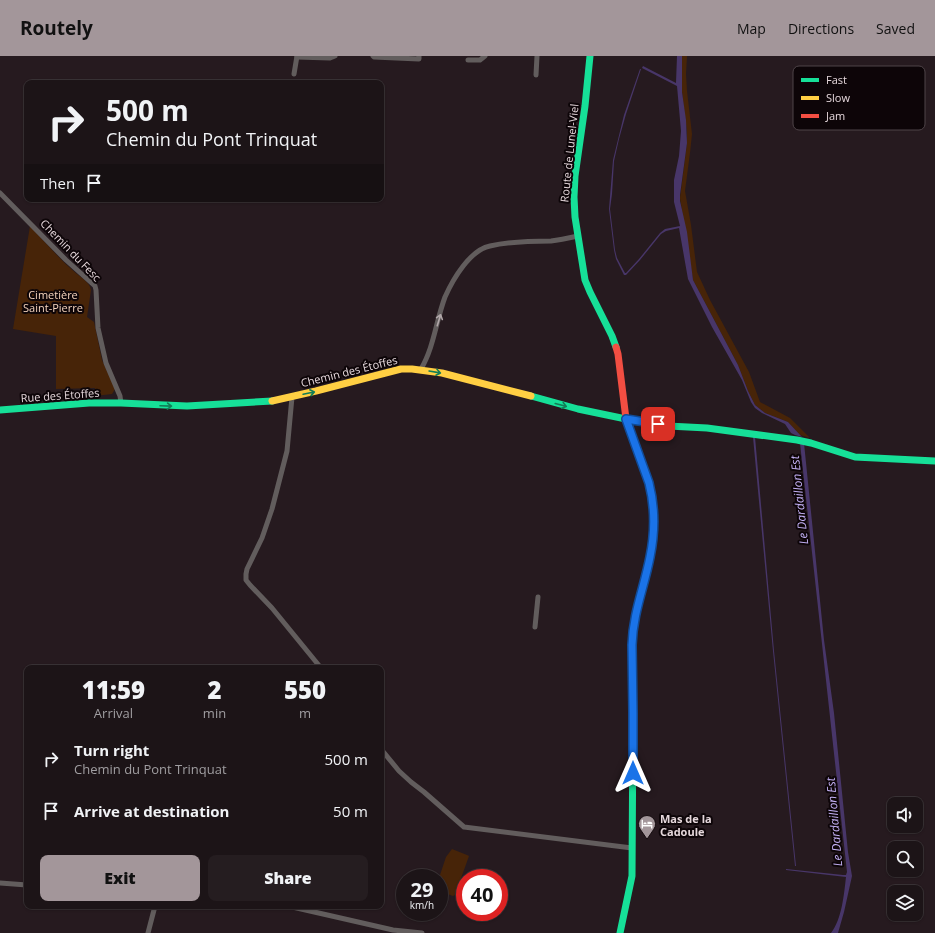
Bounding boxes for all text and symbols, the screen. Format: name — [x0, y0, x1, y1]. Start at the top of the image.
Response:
text: Routely — [20, 15, 93, 41]
text: Map — [737, 19, 766, 38]
text: Directions — [788, 19, 854, 38]
text: Saved — [876, 19, 915, 38]
legend — [793, 66, 925, 130]
text: Fast — [826, 72, 847, 87]
text: Slow — [826, 90, 850, 105]
text: 500 m — [106, 91, 189, 129]
icon: right — [40, 96, 92, 148]
street label: Route de Lunel-Viel — [556, 103, 582, 203]
text: Jam — [825, 108, 845, 123]
text: Chemin du Pont Trinquat — [106, 127, 317, 151]
icon: arrive — [83, 172, 105, 194]
text: Then — [40, 173, 75, 193]
street label: Chemin du Fesc — [37, 216, 105, 284]
park label: Cimetière Saint-Pierre — [23, 287, 83, 315]
one-way arrow — [436, 313, 443, 326]
street label: Chemin des Étoffes — [299, 352, 399, 390]
one-way arrow — [428, 368, 441, 376]
street label: Rue des Étoffes — [20, 385, 100, 405]
one-way arrow — [302, 389, 315, 397]
one-way arrow — [554, 401, 567, 409]
one-way arrow — [159, 402, 172, 409]
pin — [641, 407, 675, 441]
icon: arrive — [647, 413, 669, 435]
water label: Le Dardaillon Est — [786, 454, 812, 545]
text: 11:59 — [82, 673, 145, 706]
text: 2 — [207, 673, 222, 706]
text: 550 — [284, 673, 326, 706]
text: Arrival — [94, 704, 133, 722]
text: min — [203, 704, 226, 722]
text: m — [299, 704, 311, 722]
text: Turn right — [74, 740, 149, 760]
icon: right — [40, 748, 62, 770]
text: 500 m — [324, 749, 368, 769]
position arrow — [612, 752, 654, 794]
text: Chemin du Pont Trinquat — [74, 760, 227, 778]
water label: Le Dardaillon Est — [822, 776, 846, 867]
map controls — [887, 797, 923, 921]
button: sound — [887, 797, 923, 833]
icon: arrive — [40, 800, 62, 822]
text: Arrive at destination — [74, 801, 229, 821]
text: 50 m — [333, 801, 368, 821]
place label: Mas de la Cadoule — [660, 811, 712, 839]
hotel icon: Mas de la Cadoule — [637, 814, 657, 839]
button: search — [887, 841, 923, 877]
button: Exit — [40, 855, 200, 901]
button: Share — [208, 855, 368, 901]
speed limit sign: 40 — [456, 869, 508, 921]
text: 29 — [411, 876, 433, 903]
button: layers — [887, 885, 923, 921]
text: km/h — [410, 898, 434, 912]

